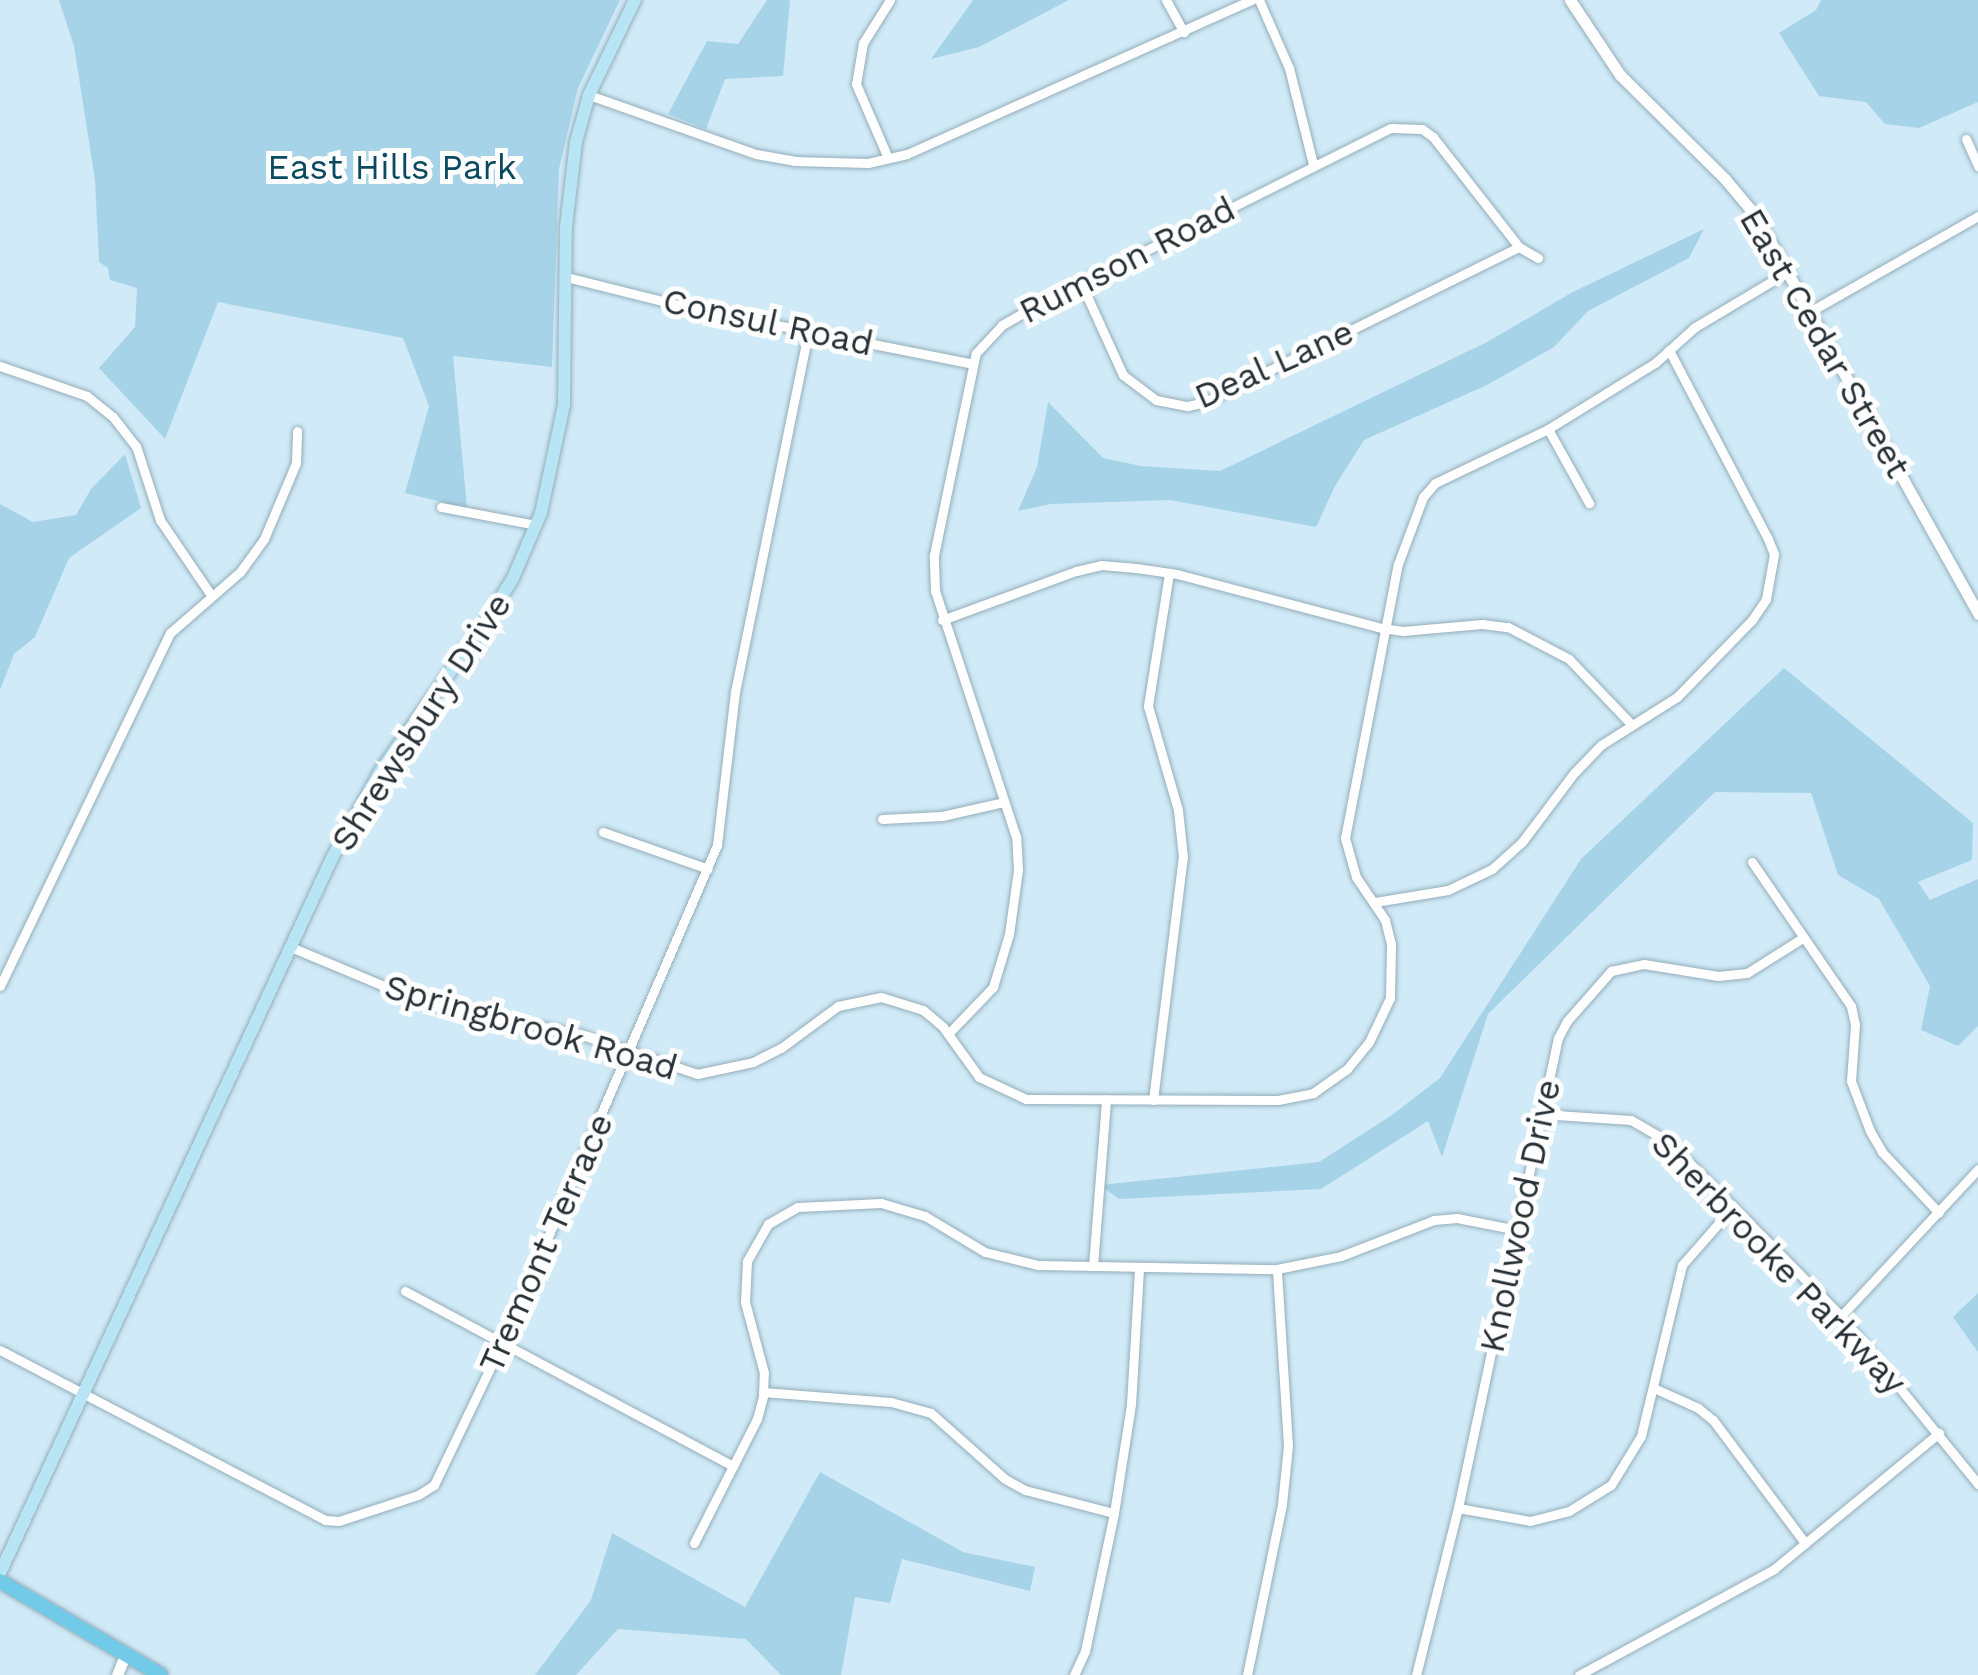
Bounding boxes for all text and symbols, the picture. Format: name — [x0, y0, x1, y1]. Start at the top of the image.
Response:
park label: East Hills Park — [267, 146, 517, 188]
street label: Rumson Road — [1012, 188, 1242, 332]
street label: East Cedar Street — [1731, 201, 1919, 485]
street label: Consul Road — [659, 279, 877, 365]
street label: Deal Lane — [1188, 310, 1360, 418]
street label: Shrewsbury Drive — [322, 585, 520, 859]
street label: Springbrook Road — [380, 965, 682, 1089]
street label: Knollwood Drive — [1471, 1076, 1569, 1356]
street label: Tremont Terrace — [470, 1106, 622, 1380]
street label: Sherbrooke Parkway — [1643, 1123, 1915, 1403]

